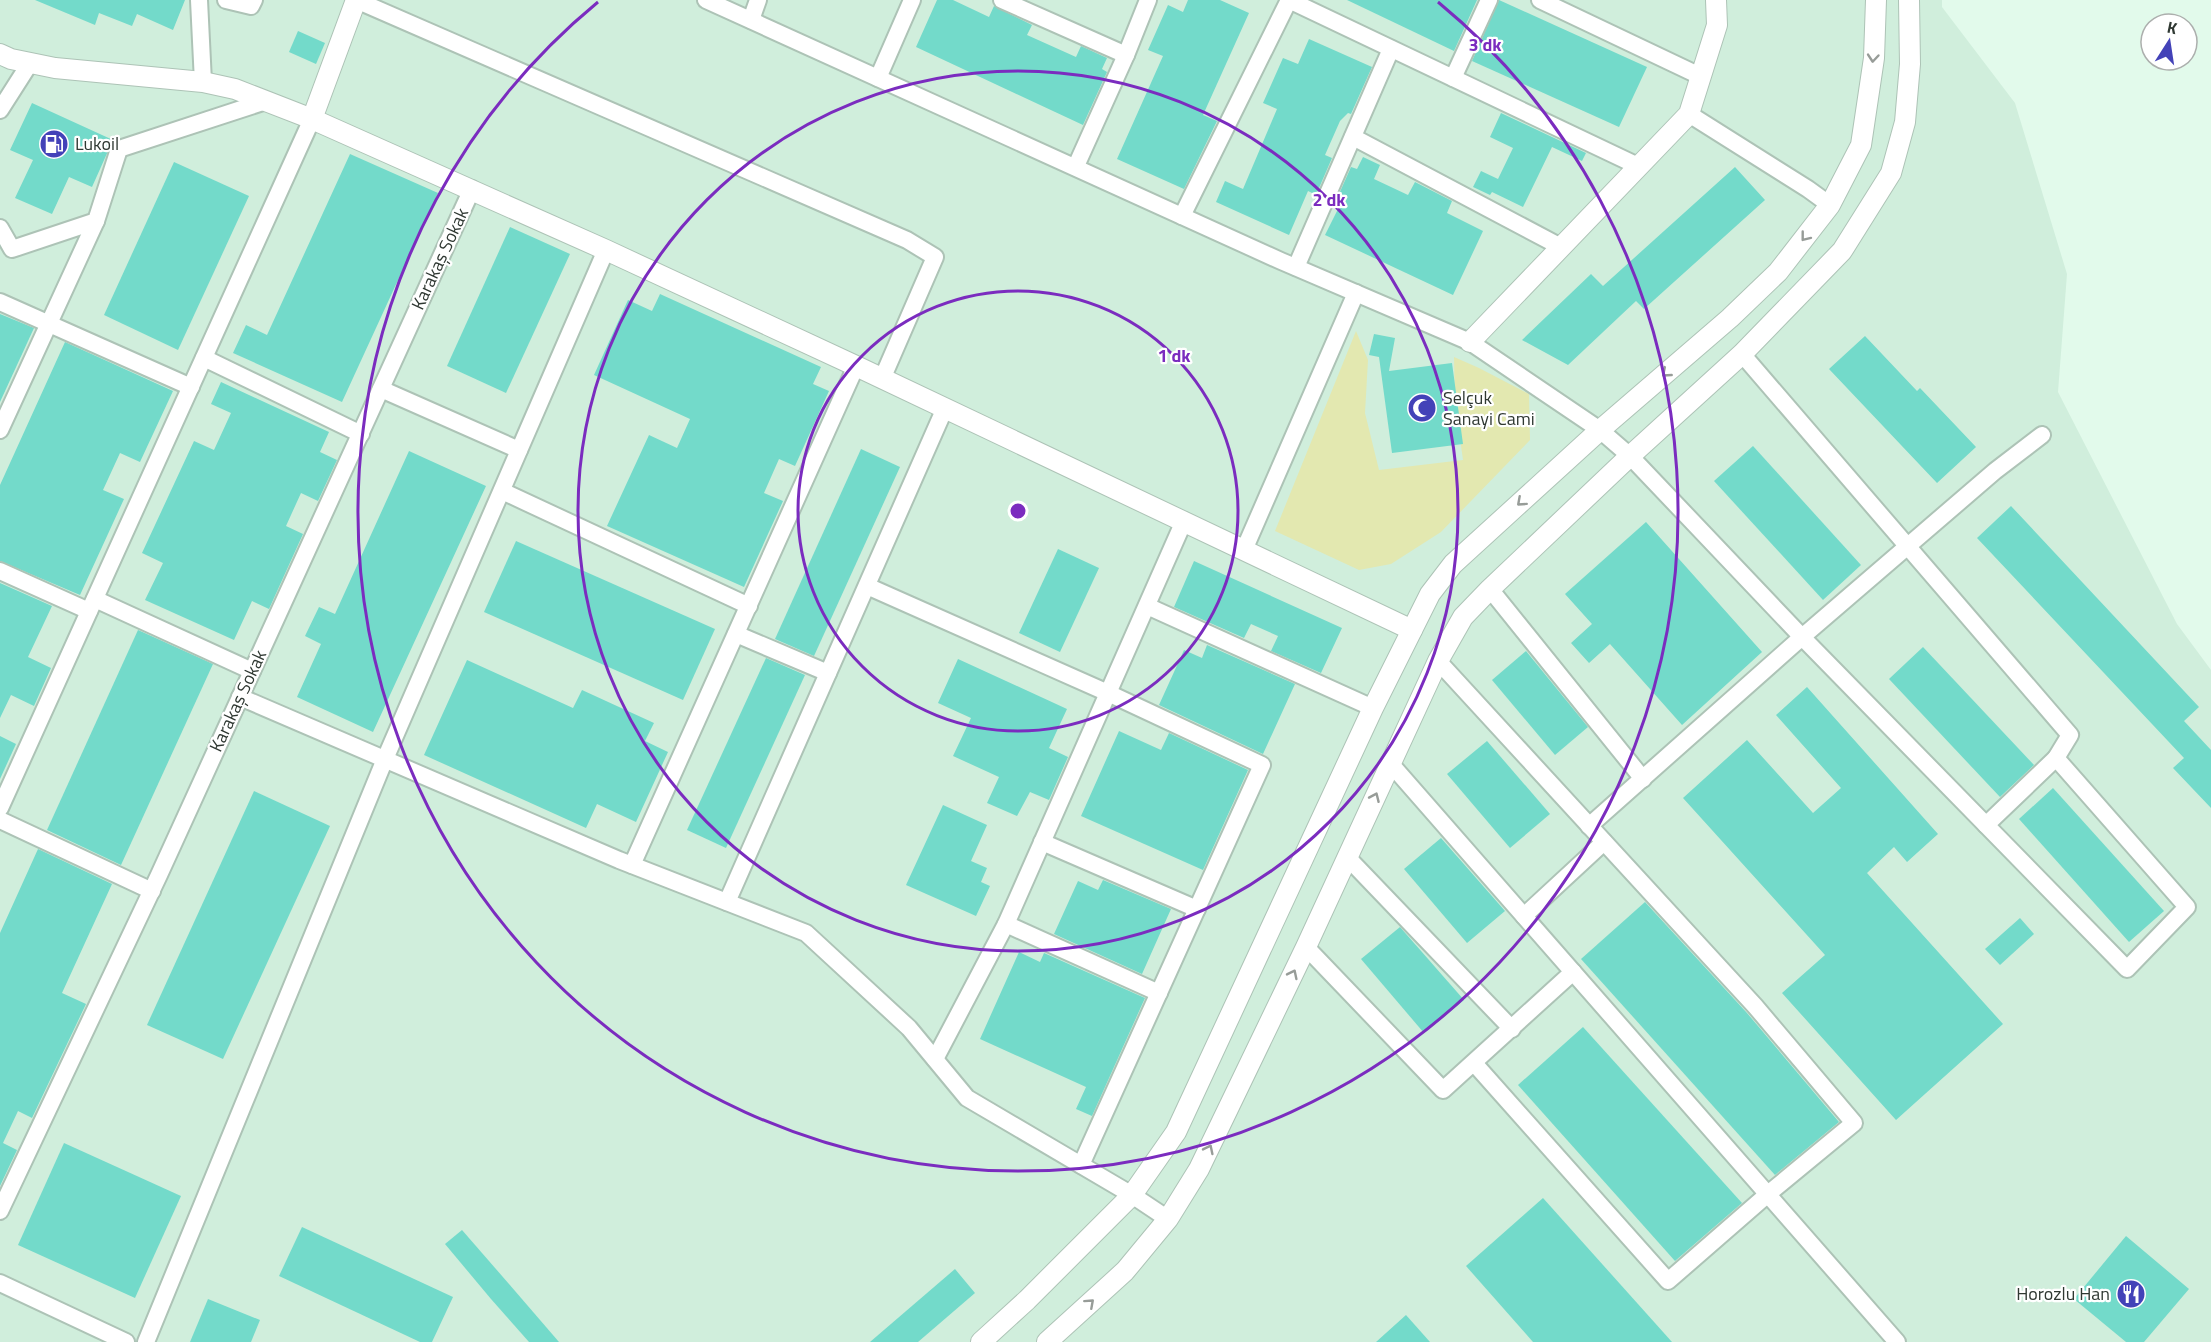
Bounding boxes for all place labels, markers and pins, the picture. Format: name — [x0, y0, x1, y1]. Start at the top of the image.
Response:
fuel station icon: Lukoil — [38, 128, 70, 160]
place label: Lukoil — [75, 130, 119, 157]
place label: Selçuk Sanayi Cami — [1443, 384, 1535, 432]
mosque icon: Selçuk Sanayi Cami — [1406, 392, 1438, 424]
centre of rings — [1008, 501, 1028, 521]
restaurant icon: Horozlu Han — [2115, 1278, 2147, 1310]
place label: Horozlu Han — [2016, 1280, 2110, 1307]

